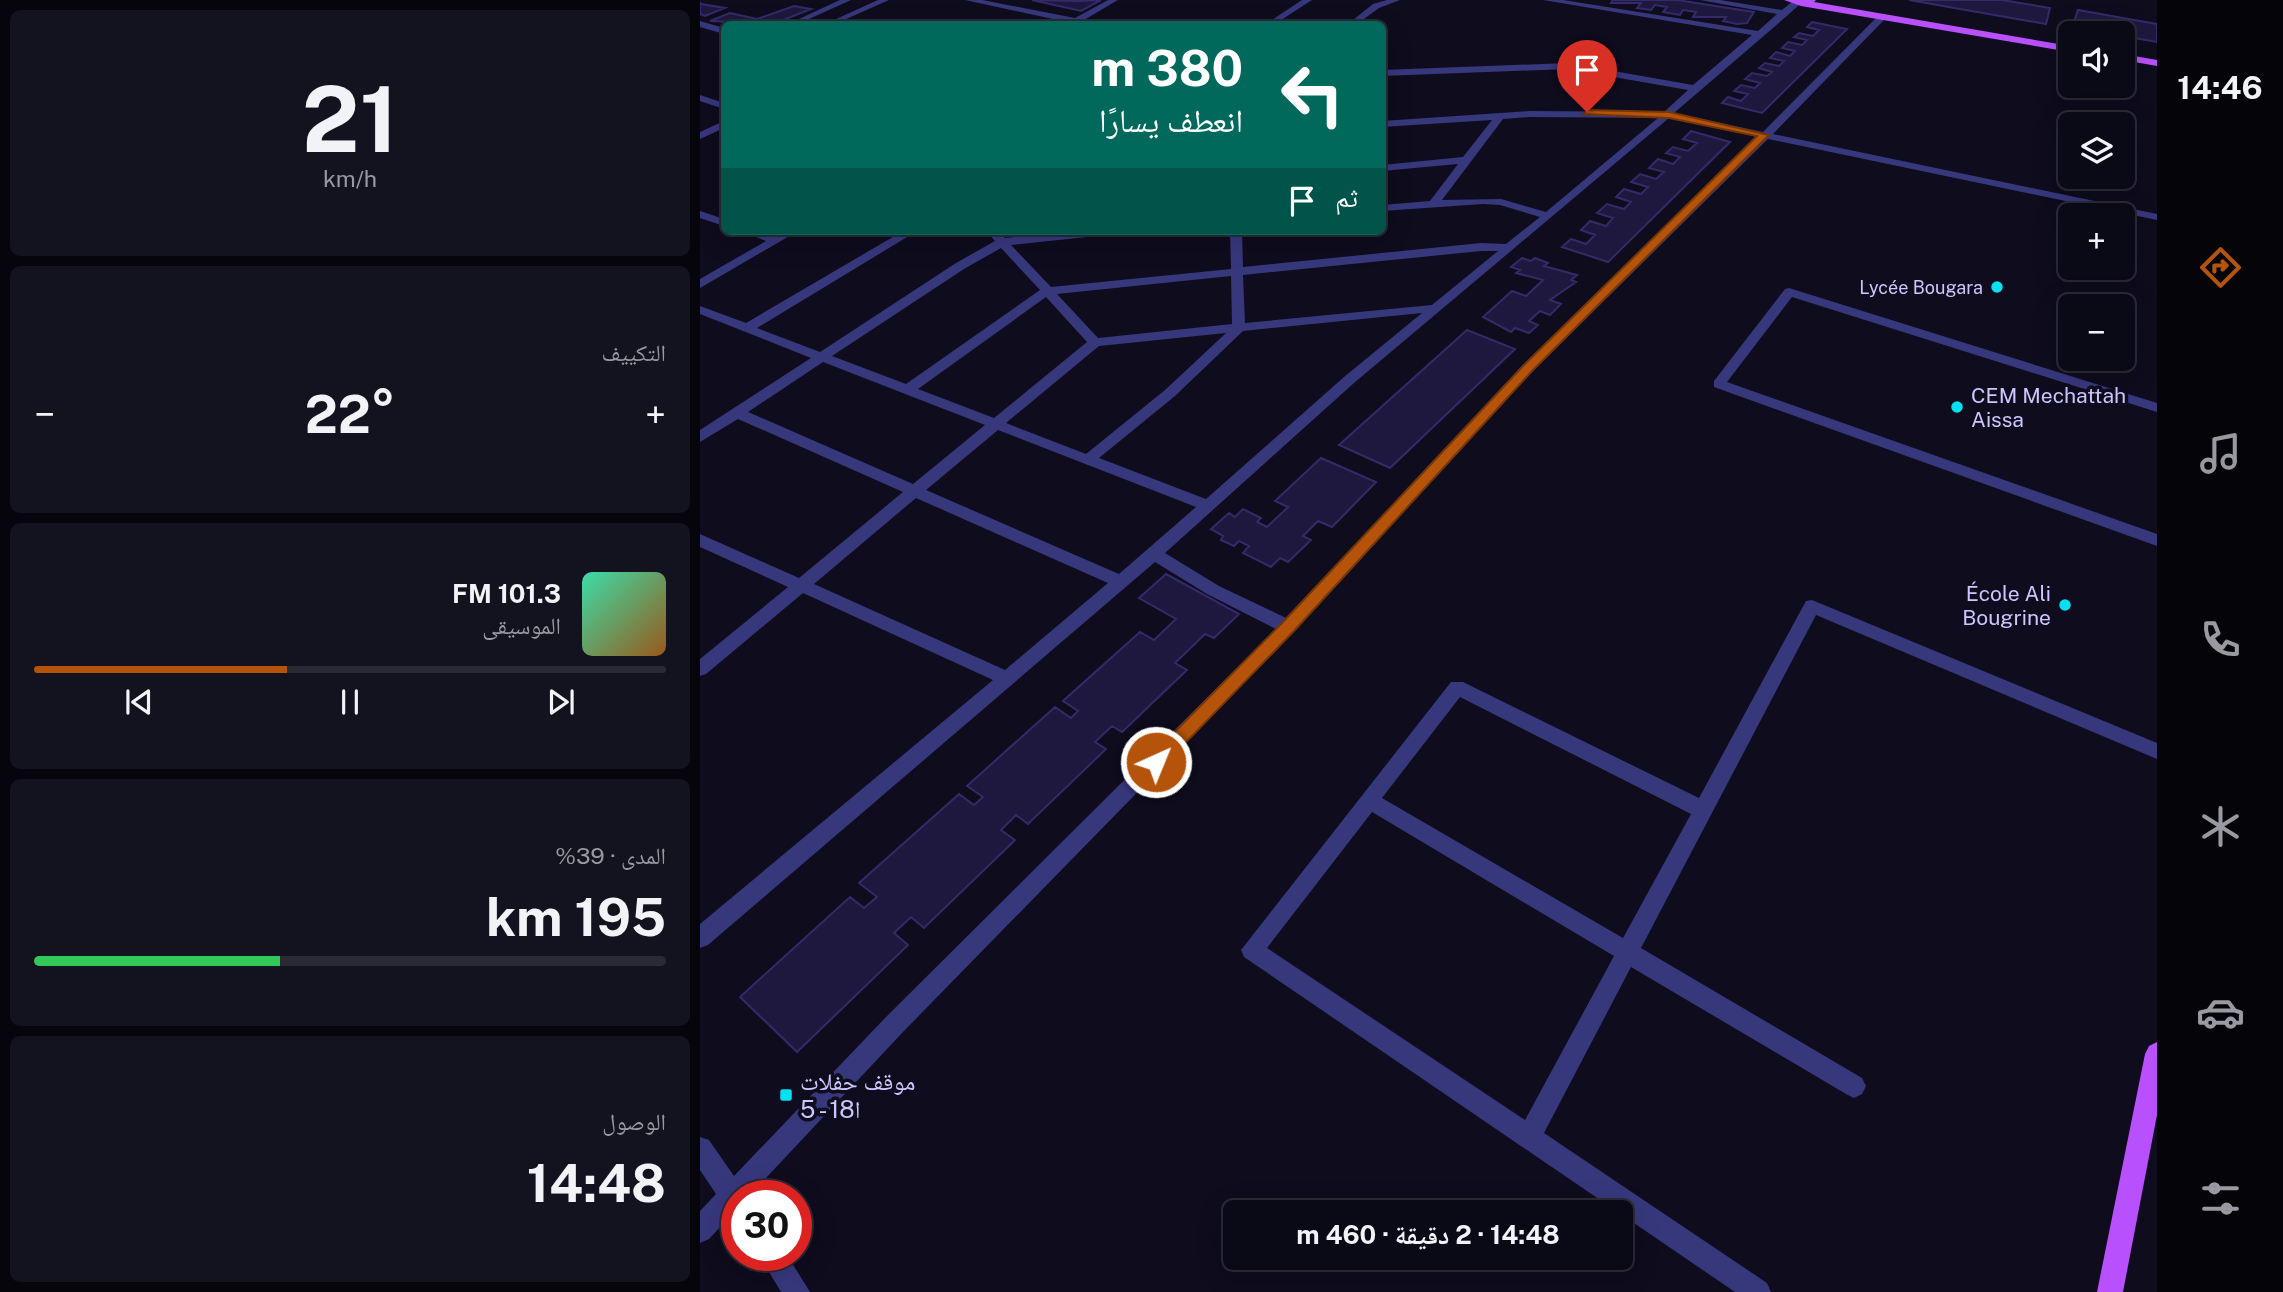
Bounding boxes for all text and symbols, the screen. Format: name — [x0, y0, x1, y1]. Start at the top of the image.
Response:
map controls — [2058, 21, 2135, 371]
button: sound — [2058, 21, 2135, 98]
text: 380 m — [1091, 39, 1243, 97]
pin — [1557, 40, 1617, 112]
icon: left — [1267, 49, 1358, 140]
icon: arrive — [1568, 51, 1606, 89]
text: 21 — [302, 66, 398, 172]
text: 14:46 — [2177, 69, 2263, 106]
text: انعطف يسارًا — [1099, 102, 1243, 139]
button: layers — [2058, 112, 2135, 189]
text: km/h — [323, 165, 377, 192]
icon: arrive — [1283, 182, 1321, 220]
text: ثم — [1335, 182, 1358, 213]
button: + — [2058, 203, 2135, 280]
icon: directions — [2196, 243, 2245, 292]
place label: Lycée Bougara — [1859, 277, 1983, 298]
marker: Lycée Bougara — [1989, 279, 2005, 295]
button: − — [2058, 294, 2135, 371]
text: التكييف — [601, 339, 666, 366]
place label: CEM Mechattah Aissa — [1971, 383, 2126, 432]
text: 22° — [305, 384, 395, 445]
text: − — [34, 392, 55, 437]
text: + — [645, 392, 666, 437]
marker: CEM Mechattah Aissa — [1949, 399, 1965, 415]
icon: music — [2196, 429, 2245, 478]
text: 101.3 FM — [452, 578, 561, 609]
place label: École Ali Bougrine — [1962, 581, 2051, 630]
marker: École Ali Bougrine — [2057, 597, 2073, 613]
text: الموسيقى — [482, 612, 561, 639]
icon: phone — [2196, 615, 2245, 664]
icon: previous — [120, 683, 158, 721]
icon: pause — [331, 683, 369, 721]
icon: next — [542, 683, 580, 721]
position arrow — [1119, 725, 1193, 799]
icon: climate — [2196, 802, 2245, 851]
text: المدى · 39% — [555, 842, 666, 869]
text: 195 km — [486, 887, 666, 948]
icon: car — [2196, 988, 2245, 1037]
place label: موقف حفلات 5 - 18ا — [800, 1067, 915, 1123]
marker: موقف حفلات 5 - 18ا — [778, 1087, 794, 1103]
text: الوصول — [602, 1108, 666, 1135]
text: 14:48 — [527, 1153, 666, 1214]
icon: filters — [2196, 1174, 2245, 1223]
speed limit sign: 30 — [721, 1180, 812, 1271]
text: 14:48 · 2 دقيقة · 460 m — [1296, 1219, 1560, 1250]

